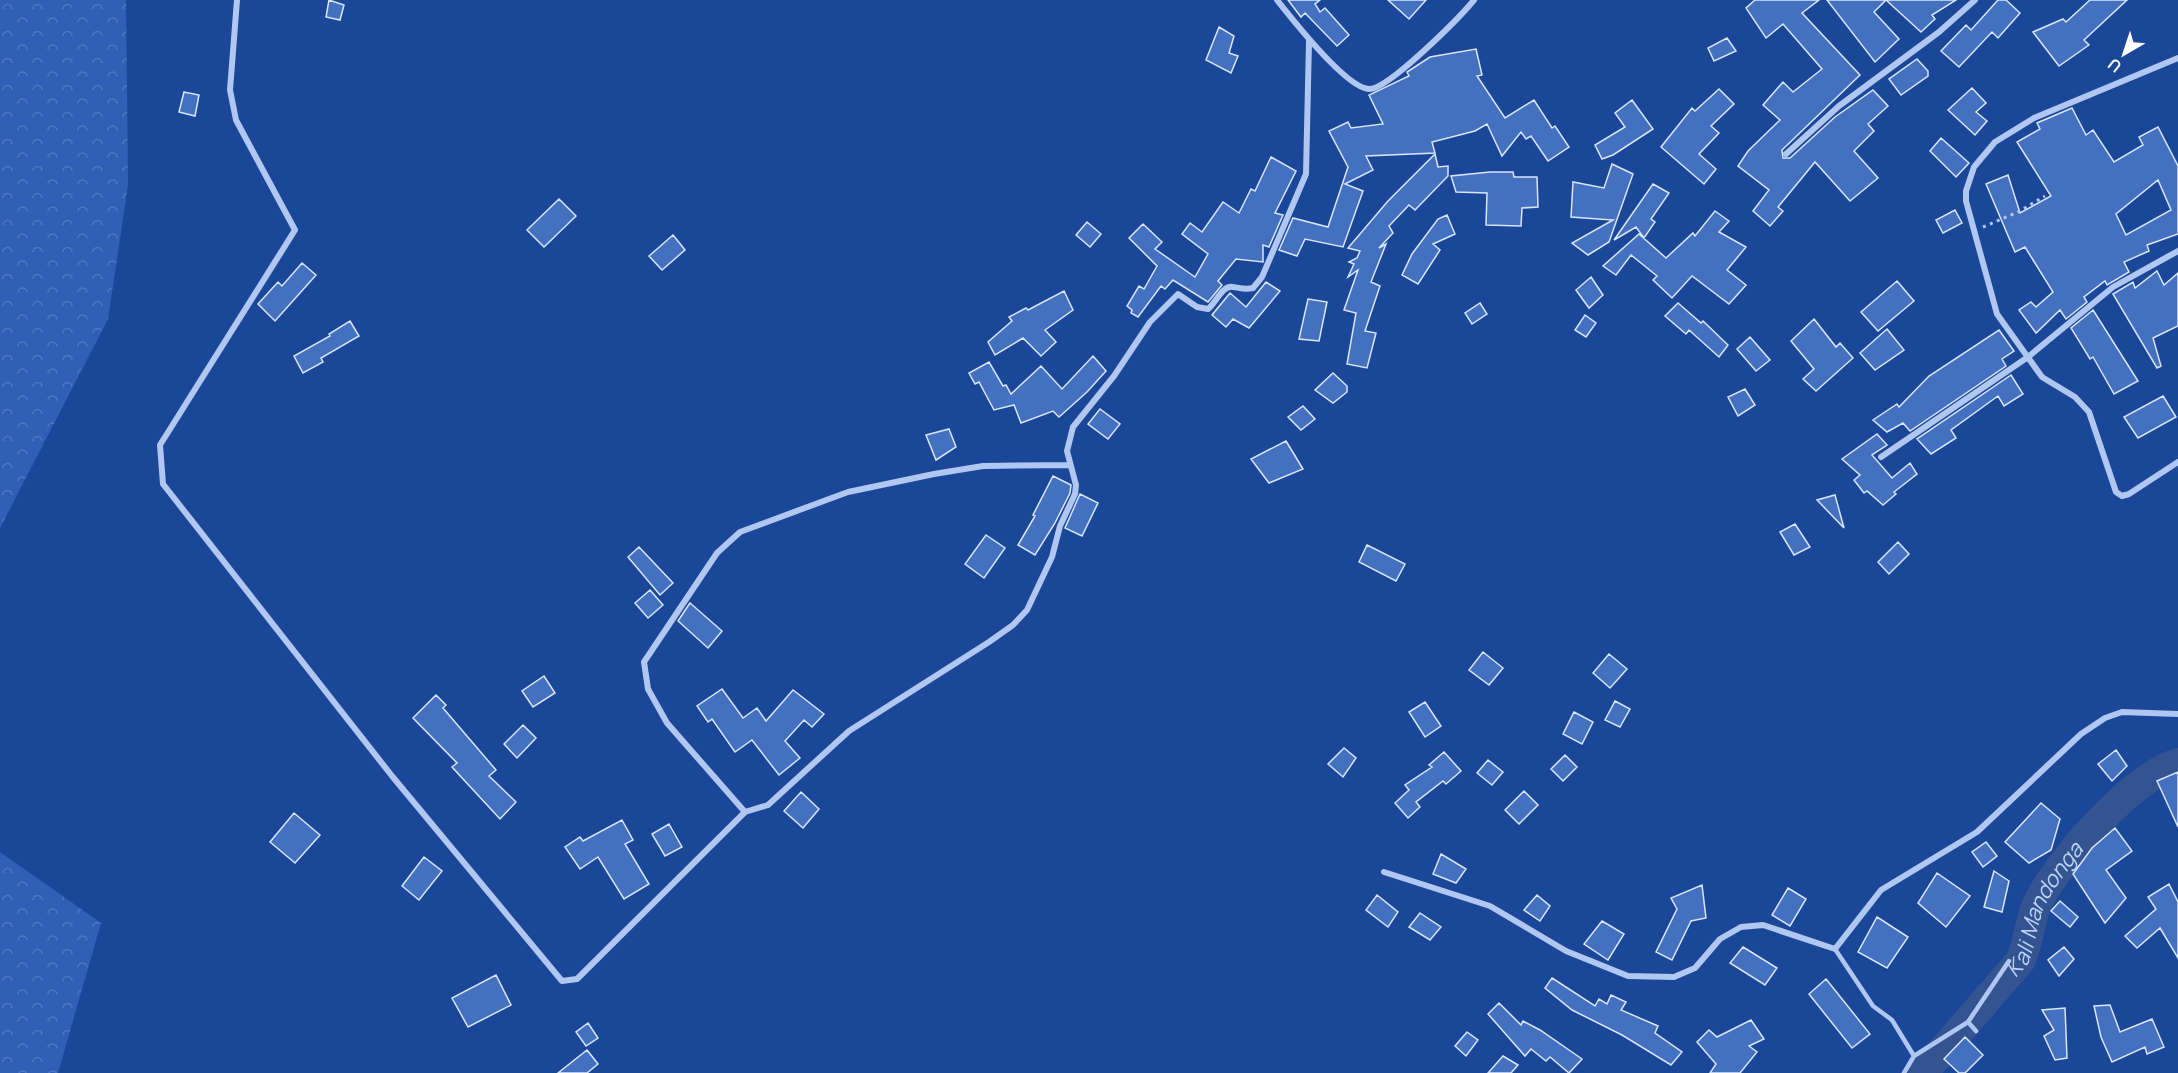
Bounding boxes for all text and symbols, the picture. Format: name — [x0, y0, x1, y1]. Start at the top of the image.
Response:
north arrow — [2094, 24, 2154, 84]
text: U — [2103, 53, 2126, 78]
water label: Kali Mandonga — [1998, 834, 2091, 983]

